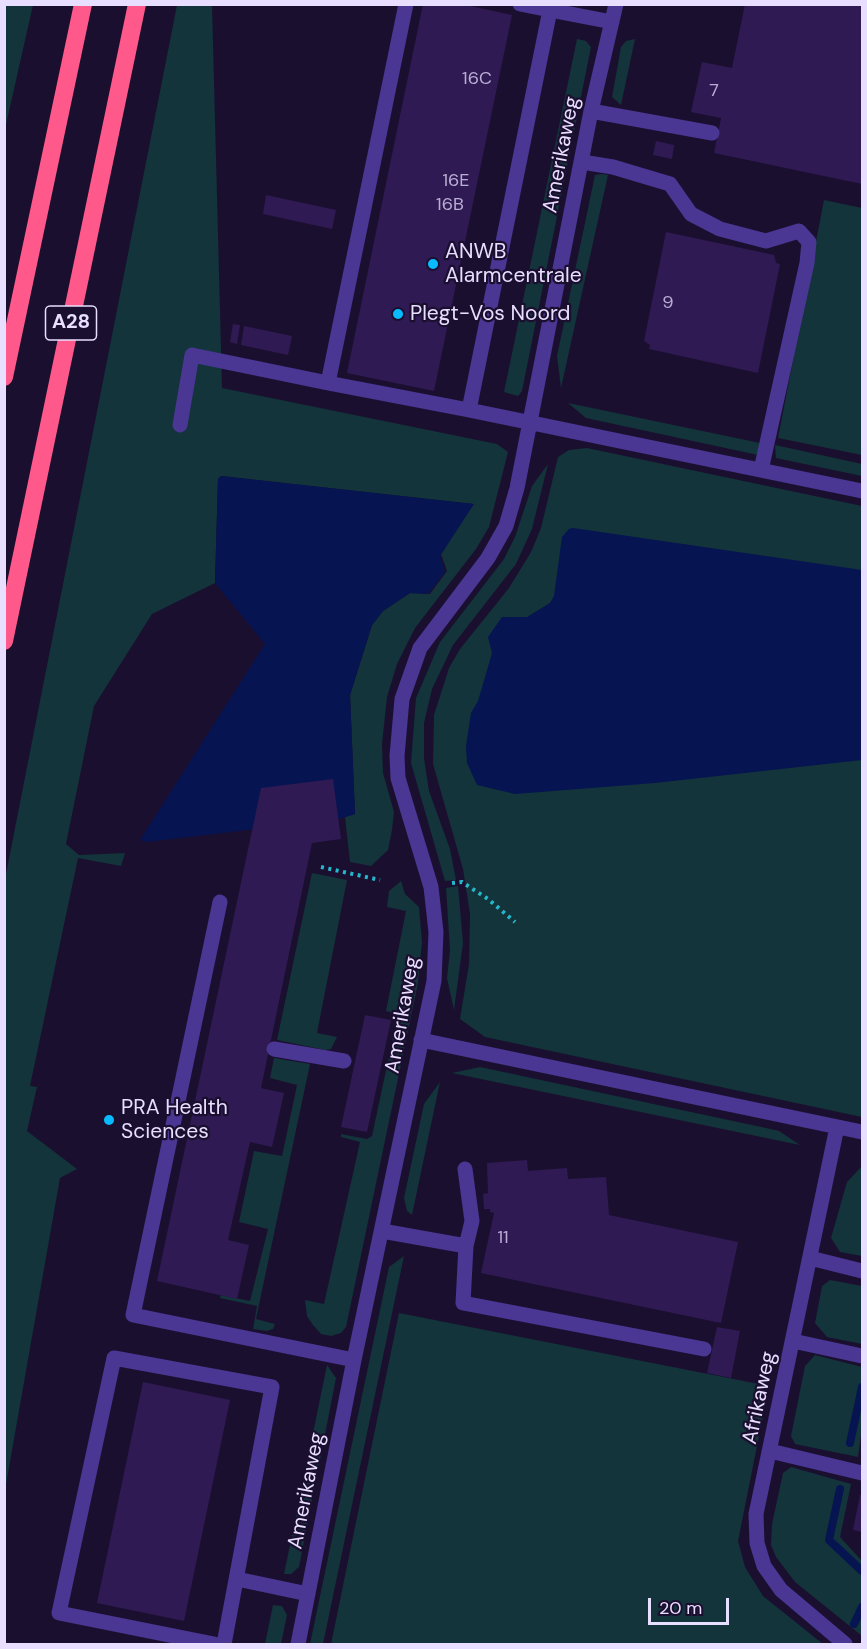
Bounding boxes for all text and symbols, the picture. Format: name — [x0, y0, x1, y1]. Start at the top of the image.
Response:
house number: 16C — [462, 68, 492, 90]
house number: 7 — [709, 80, 719, 102]
street label: Amerikaweg — [538, 95, 586, 215]
house number: 16E — [442, 170, 470, 192]
house number: 16B — [436, 194, 464, 216]
place label: ANWB Alarmcentrale — [445, 239, 582, 289]
marker: ANWB Alarmcentrale — [426, 257, 440, 271]
house number: 9 — [662, 292, 674, 314]
place label: Plegt-Vos Noord — [410, 301, 570, 327]
road number: A28 — [46, 306, 97, 340]
marker: Plegt-Vos Noord — [391, 307, 405, 321]
street label: Amerikaweg — [380, 955, 426, 1075]
place label: PRA Health Sciences — [121, 1095, 228, 1145]
marker: PRA Health Sciences — [102, 1113, 116, 1127]
house number: 11 — [497, 1227, 509, 1249]
street label: Afrikaweg — [738, 1349, 782, 1447]
street label: Amerikaweg — [283, 1431, 331, 1551]
scale bar — [651, 1586, 732, 1624]
text: 20 m — [659, 1596, 702, 1620]

